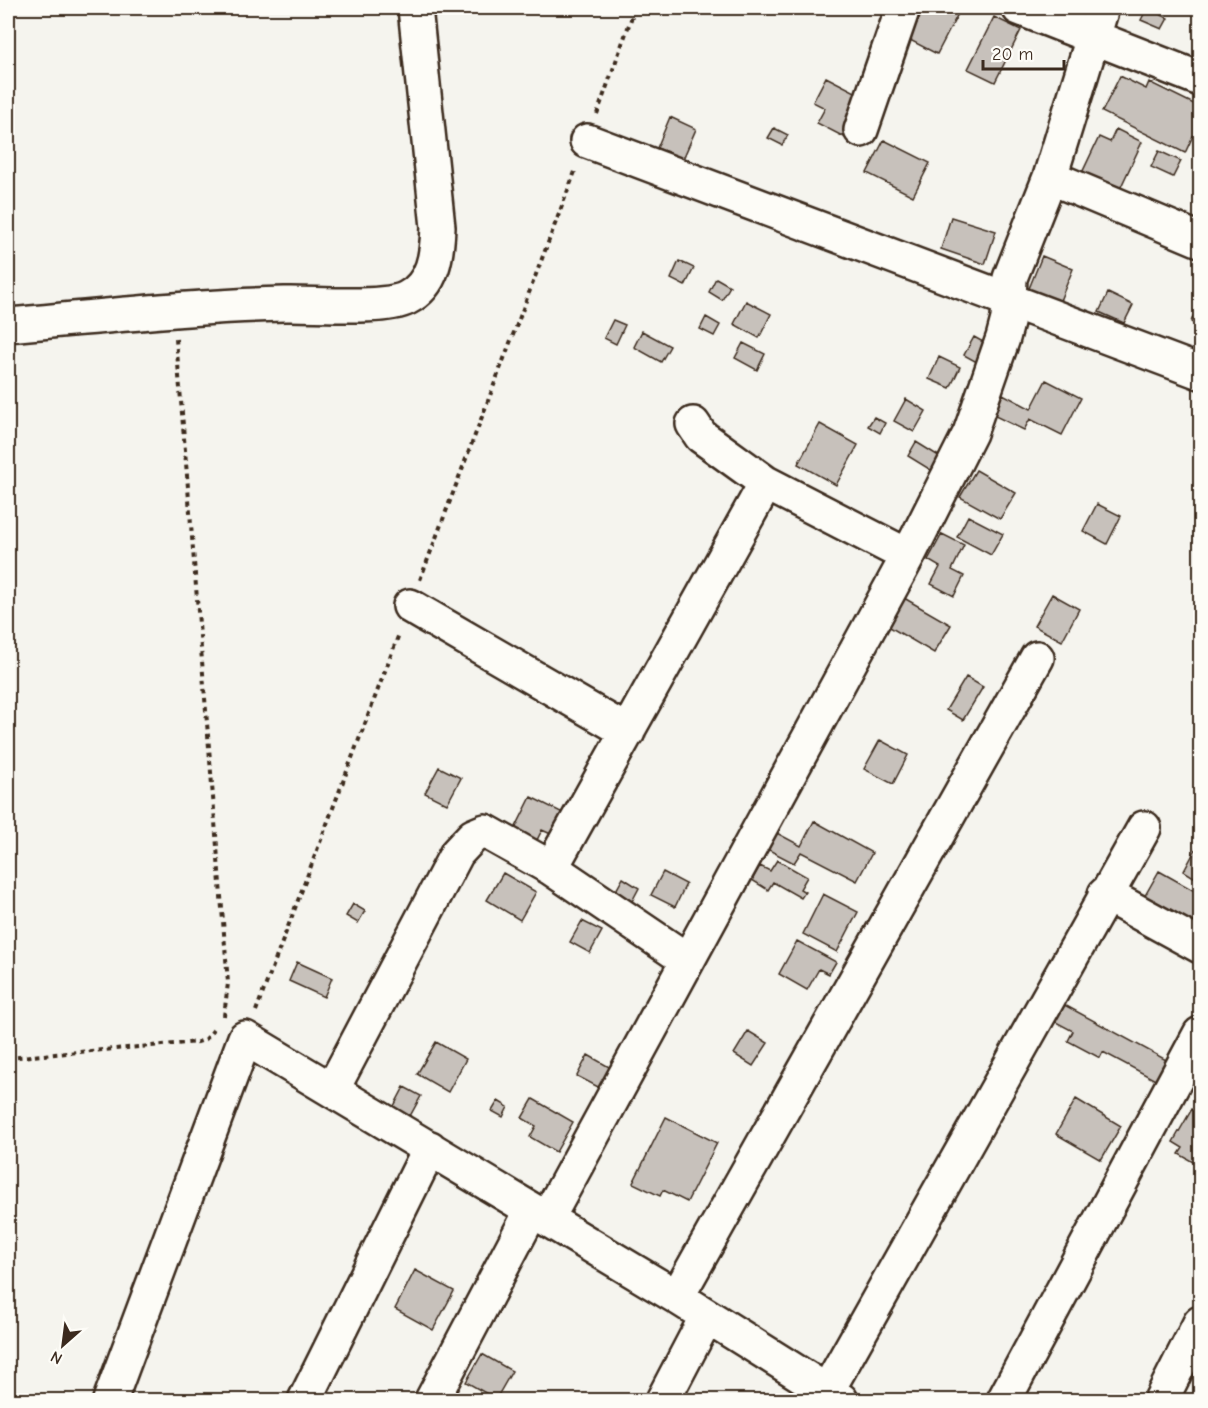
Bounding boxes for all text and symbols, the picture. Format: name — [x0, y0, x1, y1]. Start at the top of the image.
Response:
scale bar — [983, 33, 1064, 71]
text: 20 m — [992, 44, 1033, 65]
north arrow — [33, 1315, 93, 1375]
text: N — [48, 1347, 65, 1368]

